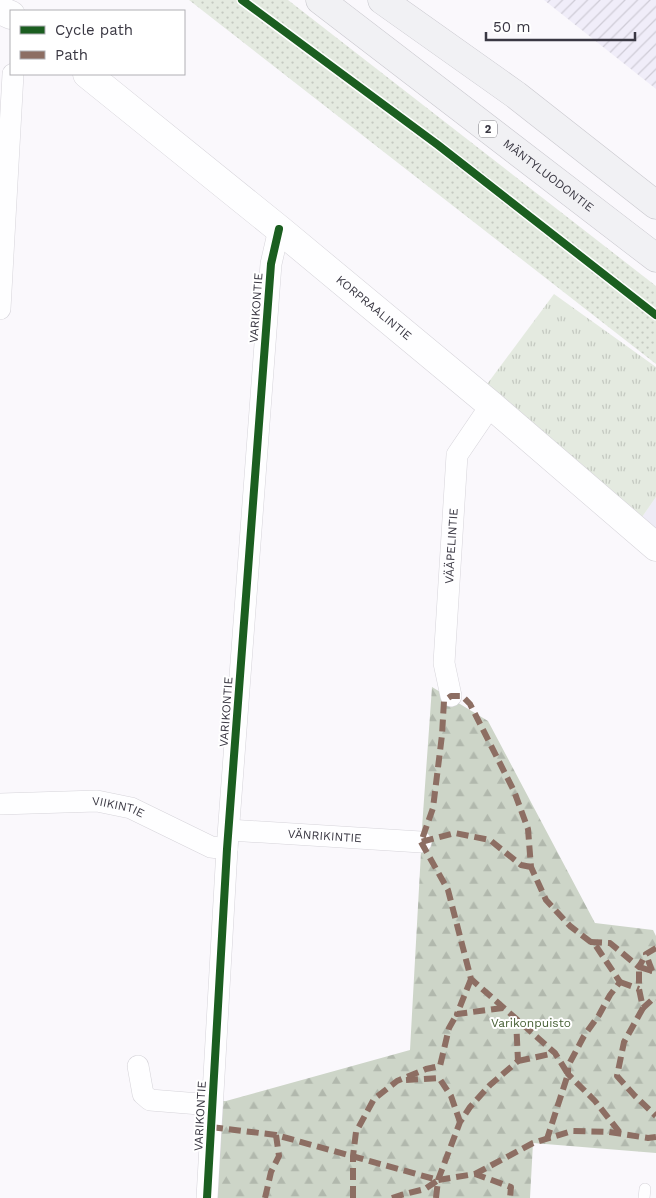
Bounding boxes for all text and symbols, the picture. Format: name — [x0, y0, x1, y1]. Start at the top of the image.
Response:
legend — [10, 10, 185, 75]
scale bar — [486, 10, 635, 42]
text: 50 m — [493, 18, 530, 36]
text: Cycle path — [55, 21, 133, 39]
text: Path — [55, 46, 88, 64]
road number: 2 — [479, 120, 497, 138]
street label: MÄNTYLUODONTIE — [500, 136, 597, 215]
street label: VARIKONTIE — [247, 272, 265, 344]
street label: KORPRAALINTIE — [333, 272, 415, 343]
street label: VÄÄPELINTIE — [442, 507, 461, 584]
street label: VARIKONTIE — [217, 676, 235, 748]
street label: VIIKINTIE — [92, 794, 147, 821]
street label: VÄNRIKINTIE — [287, 827, 363, 845]
park label: Varikonpuisto — [491, 1016, 571, 1030]
street label: VARIKONTIE — [191, 1080, 209, 1151]

